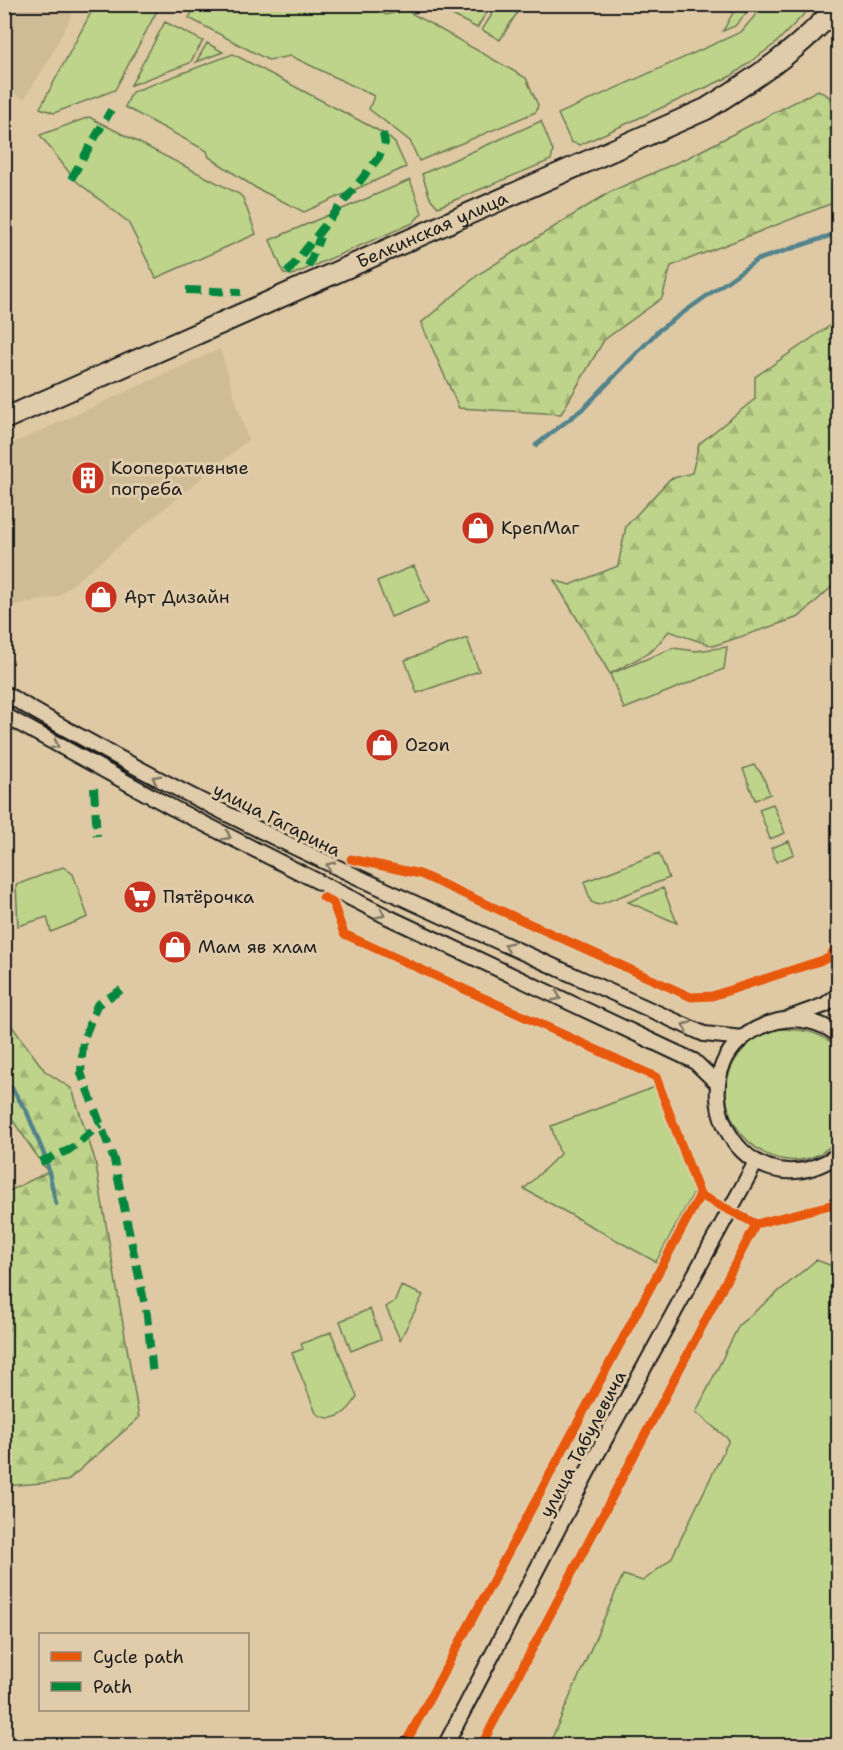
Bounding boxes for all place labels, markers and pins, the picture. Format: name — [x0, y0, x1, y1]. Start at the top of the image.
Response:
place label: Кооперативные погреба — [111, 456, 249, 501]
building icon: Кооперативные погреба — [70, 460, 106, 496]
shop icon: КрепМаг — [460, 510, 496, 546]
place label: КрепМаг — [501, 516, 579, 540]
shop icon: Арт Дизайн — [83, 579, 119, 615]
place label: Арт Дизайн — [124, 585, 229, 609]
shop icon: Ozon — [364, 727, 400, 763]
place label: Ozon — [405, 733, 450, 757]
supermarket icon: Пятёрочка — [122, 879, 158, 915]
place label: Пятёрочка — [163, 885, 254, 909]
shop icon: Мам яв хлам — [157, 929, 193, 965]
place label: Мам яв хлам — [198, 935, 317, 959]

